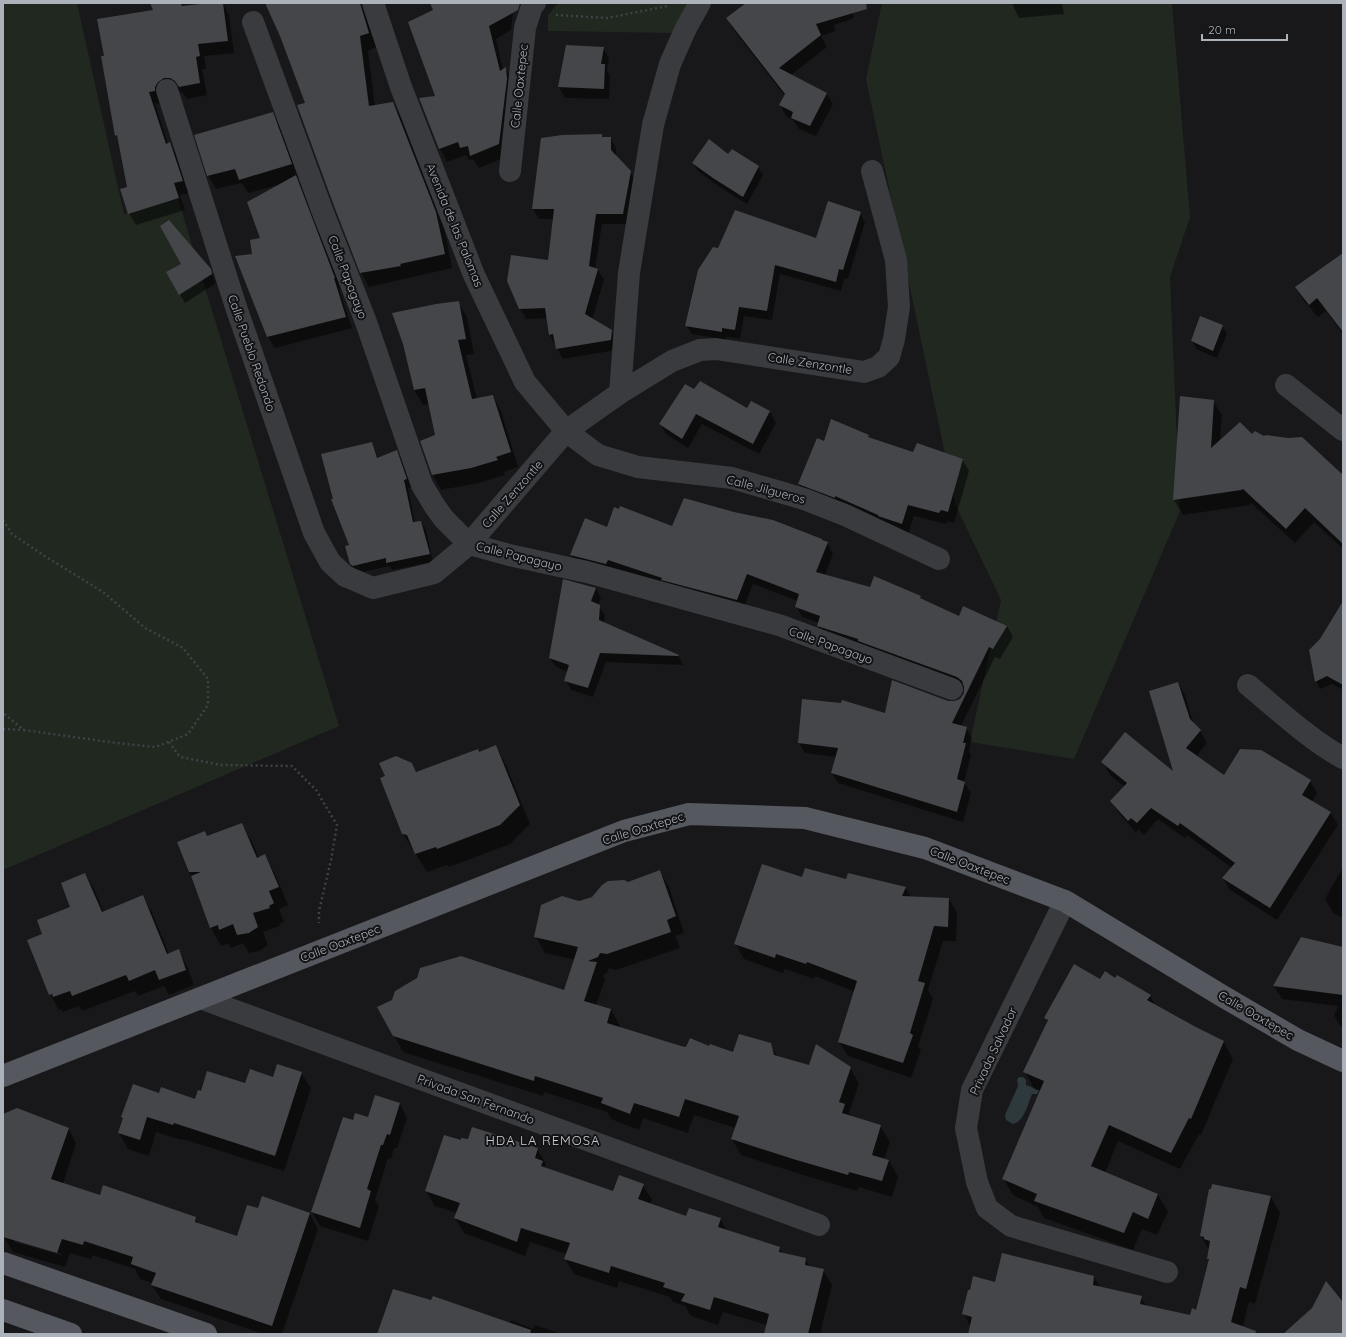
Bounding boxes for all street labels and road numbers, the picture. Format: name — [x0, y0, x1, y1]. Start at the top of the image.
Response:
street label: Calle Oaxtepec — [507, 43, 531, 129]
street label: Avenida de las Palomas — [423, 161, 487, 289]
street label: Calle Papagayo — [325, 233, 371, 321]
street label: Calle Pueblo Redondo — [225, 293, 279, 413]
street label: Calle Zenzontle — [767, 349, 853, 377]
street label: Calle Zenzontle — [478, 457, 546, 531]
street label: Calle Jilgueros — [725, 471, 807, 507]
street label: Calle Papagayo — [474, 538, 564, 574]
street label: Calle Papagayo — [787, 623, 875, 667]
street label: Calle Oaxtepec — [600, 808, 686, 848]
street label: Calle Oaxtepec — [928, 843, 1012, 887]
street label: Calle Oaxtepec — [298, 921, 382, 965]
street label: Calle Oaxtepec — [1216, 987, 1296, 1043]
street label: Privada Salvador — [966, 1004, 1020, 1097]
street label: Privada San Fernando — [415, 1071, 537, 1127]

